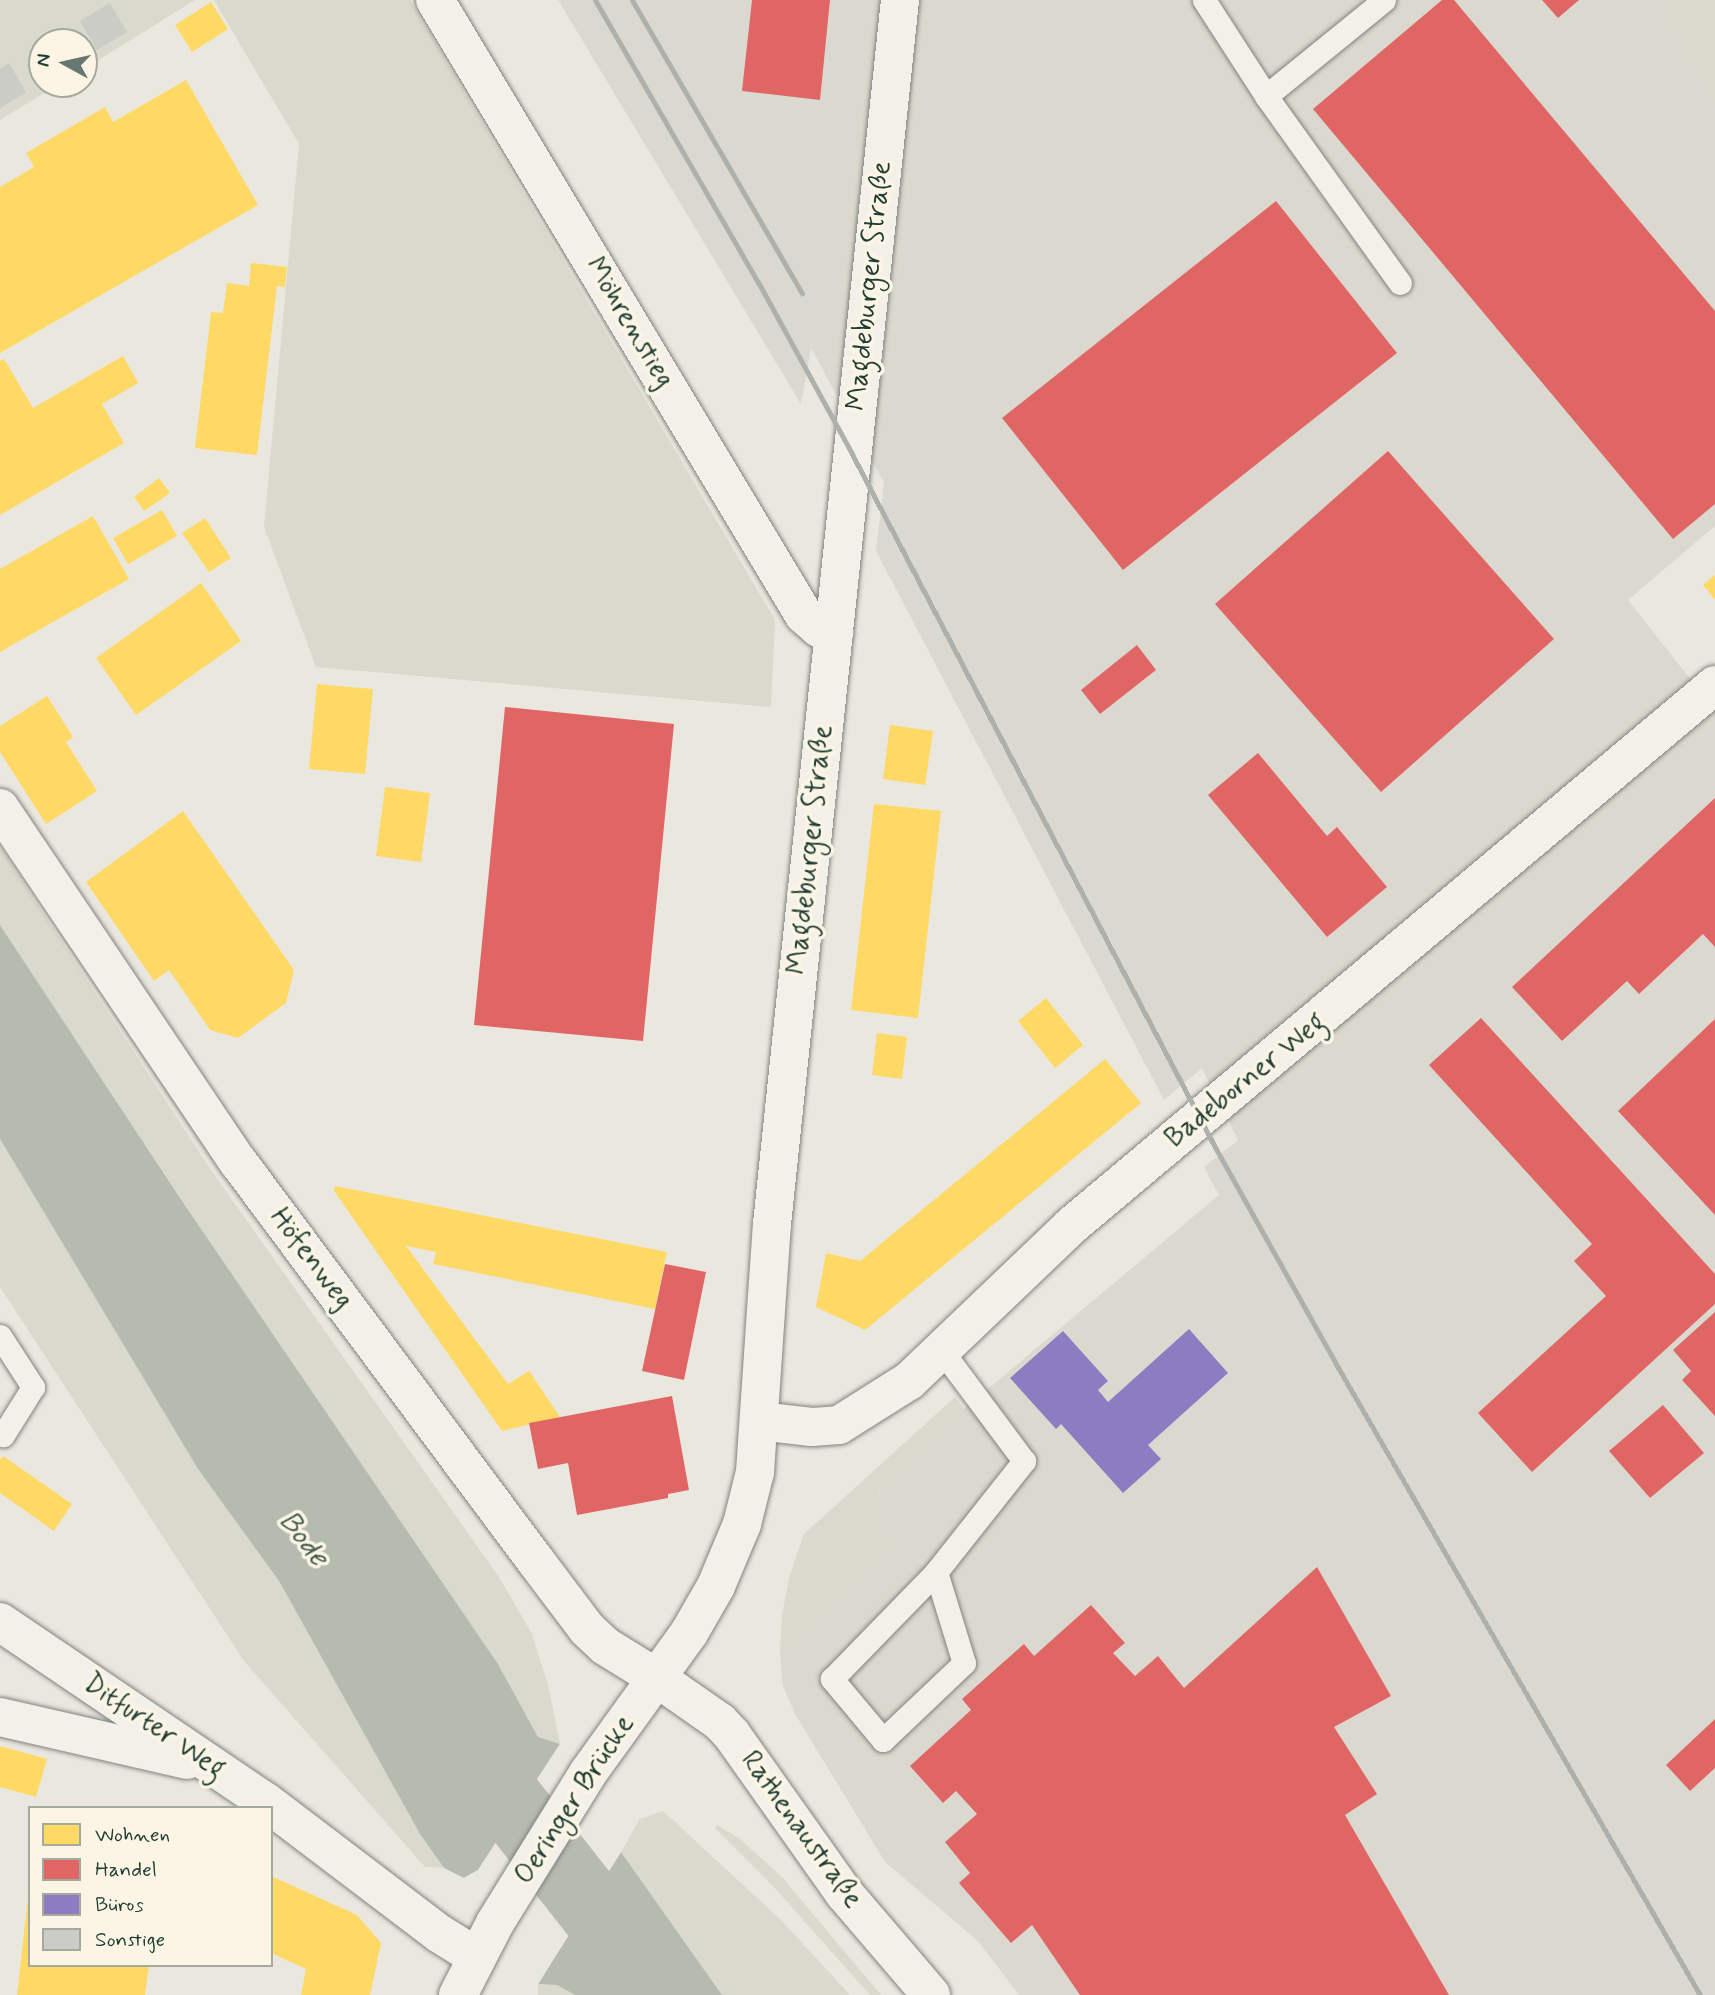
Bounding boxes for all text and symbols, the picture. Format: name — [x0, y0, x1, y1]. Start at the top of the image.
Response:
north arrow — [28, 28, 98, 98]
text: N — [30, 52, 57, 68]
street label: Magdeburger Straße — [840, 160, 900, 412]
street label: Möhrenstieg — [577, 252, 681, 394]
street label: Magdeburger Straße — [781, 724, 841, 976]
street label: Badeborner Weg — [1159, 1006, 1333, 1156]
street label: Höfenweg — [262, 1202, 360, 1316]
water label: Bode — [270, 1504, 336, 1574]
street label: Ditfurter Weg — [77, 1667, 231, 1787]
street label: Oeringer Brücke — [508, 1709, 642, 1891]
street label: Rathenaustraße — [733, 1745, 869, 1915]
legend — [28, 1806, 273, 1967]
text: Wohnen — [95, 1821, 170, 1849]
text: Handel — [95, 1856, 157, 1884]
text: Büros — [95, 1891, 144, 1919]
text: Sonstige — [95, 1926, 165, 1954]

